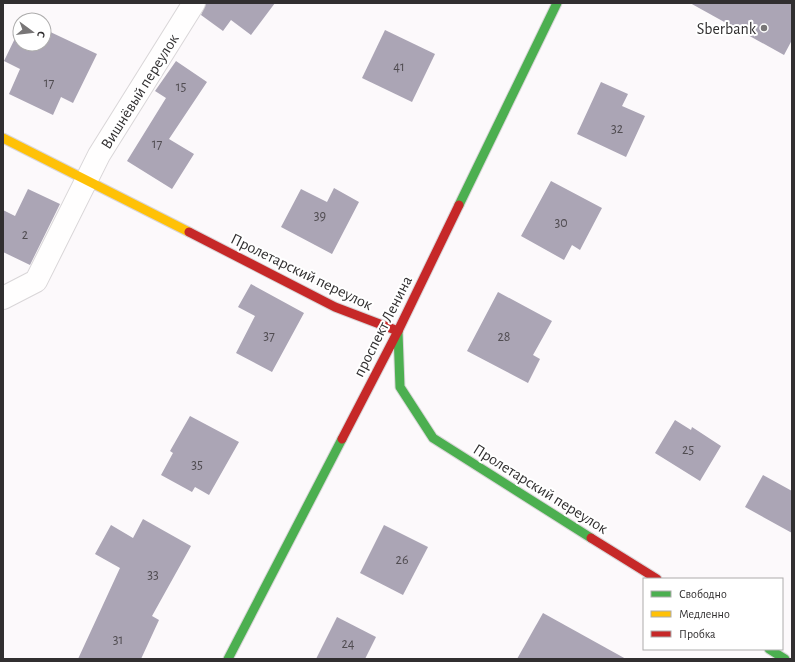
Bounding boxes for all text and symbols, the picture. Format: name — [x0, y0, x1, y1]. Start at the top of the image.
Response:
north arrow — [12, 12, 52, 52]
place label: Sberbank — [697, 21, 757, 37]
marker: Sberbank — [759, 23, 769, 33]
text: С — [35, 30, 47, 39]
street label: Вишнёвый переулок — [98, 31, 183, 152]
house number: 41 — [393, 60, 405, 74]
house number: 17 — [44, 76, 54, 90]
house number: 15 — [176, 80, 186, 94]
house number: 32 — [611, 122, 623, 136]
house number: 17 — [152, 137, 162, 151]
house number: 39 — [314, 209, 326, 223]
house number: 30 — [554, 216, 568, 230]
house number: 2 — [22, 228, 28, 242]
street label: Пролетарский переулок — [228, 231, 376, 314]
street label: проспект Ленина — [351, 273, 415, 380]
house number: 37 — [263, 329, 275, 343]
house number: 28 — [497, 330, 511, 344]
street label: Пролетарский переулок — [470, 441, 611, 538]
house number: 25 — [682, 443, 694, 457]
house number: 35 — [191, 458, 203, 472]
house number: 26 — [396, 553, 408, 567]
house number: 33 — [147, 568, 159, 582]
legend — [643, 578, 783, 650]
text: Свободно — [679, 588, 727, 600]
text: Медленно — [679, 608, 730, 620]
text: Пробка — [679, 628, 716, 640]
house number: 31 — [113, 633, 123, 647]
house number: 24 — [341, 637, 355, 651]

